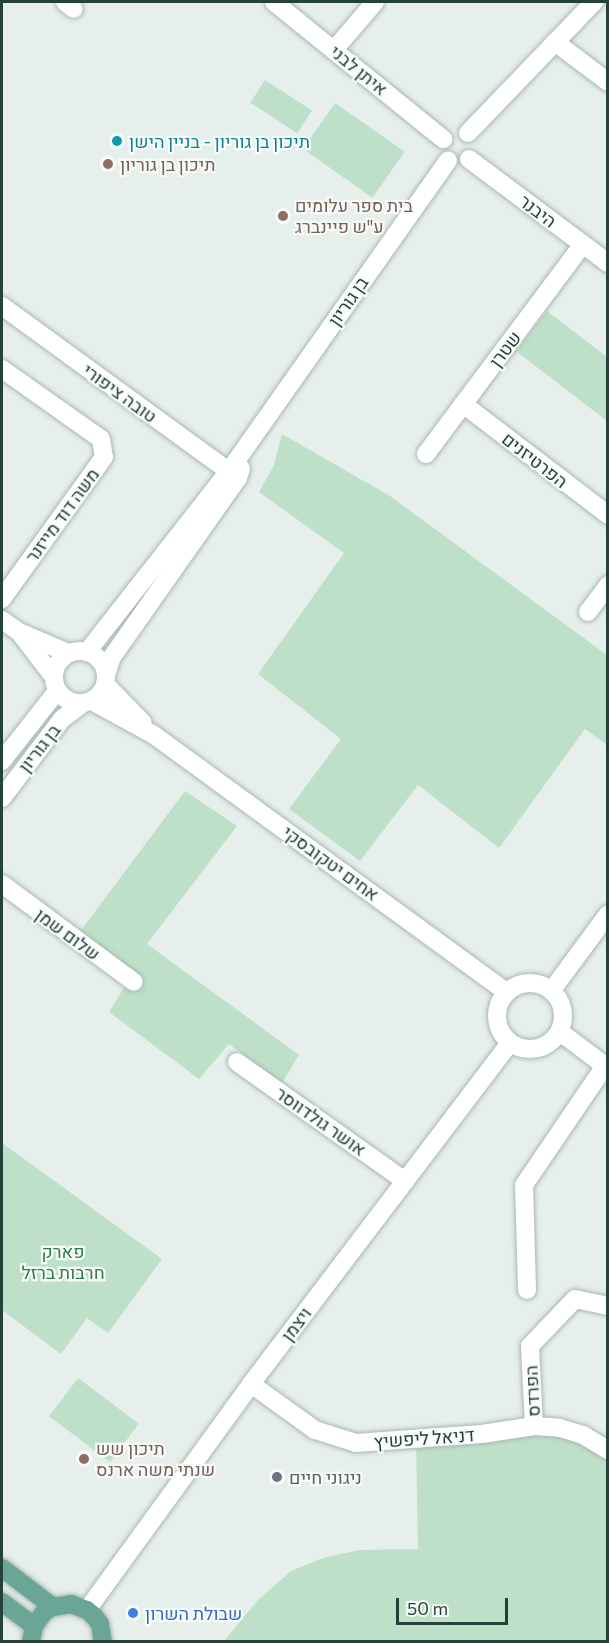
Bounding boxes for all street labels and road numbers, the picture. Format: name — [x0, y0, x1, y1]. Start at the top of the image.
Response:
street label: איתן לבני — [326, 40, 392, 100]
street label: היבנר — [515, 190, 561, 232]
street label: בן גוריון — [323, 272, 373, 330]
street label: שטרן — [485, 327, 525, 371]
street label: טובה ציפורי — [79, 359, 161, 427]
street label: הפרטיזנים — [498, 428, 572, 492]
street label: משה דוד מייזנר — [21, 464, 103, 566]
street label: בן גוריון — [14, 720, 64, 776]
street label: אחים יטקובסקי — [279, 821, 383, 905]
street label: שלום שמן — [31, 903, 105, 965]
street label: אושר גולדווסר — [272, 1082, 370, 1160]
street label: ויצמן — [276, 1303, 316, 1345]
street label: הפרדס — [520, 1365, 544, 1417]
street label: דניאל ליפשיץ — [373, 1424, 475, 1452]

